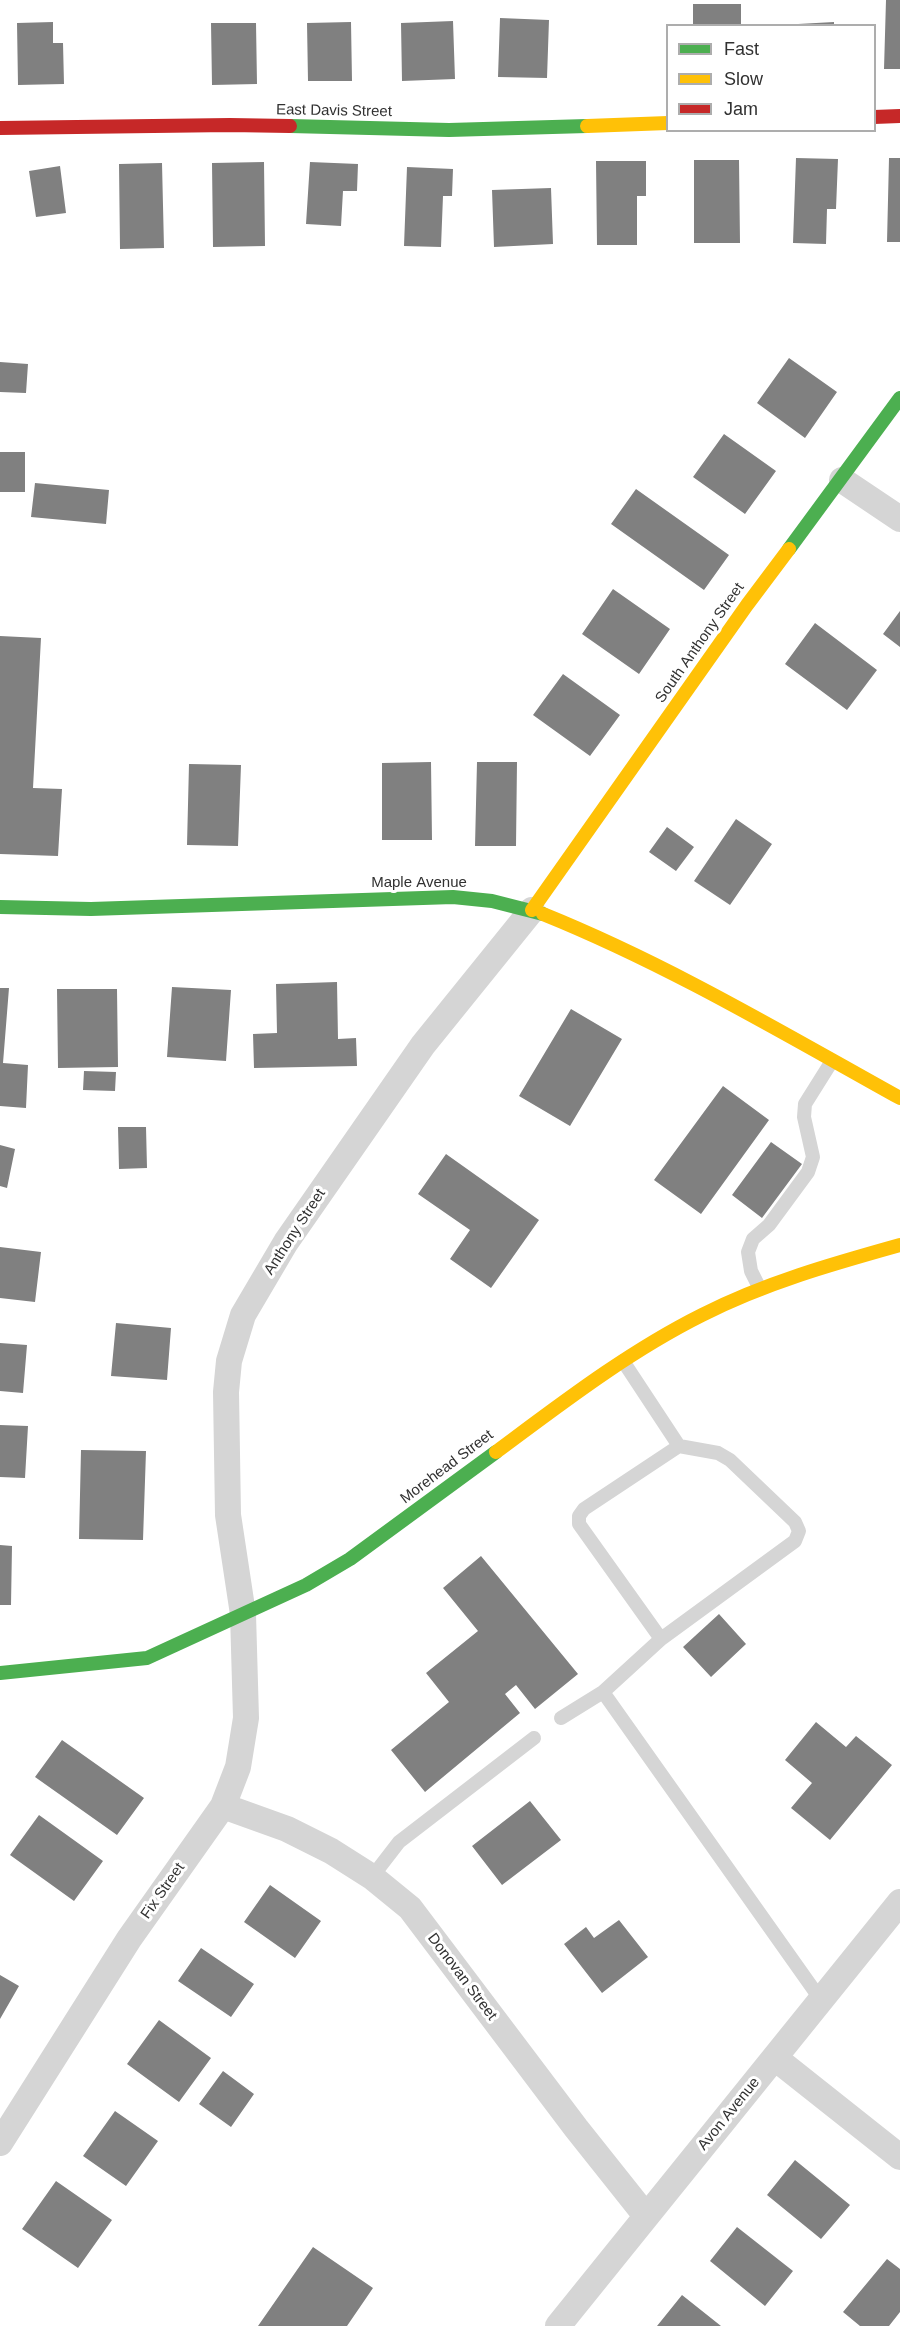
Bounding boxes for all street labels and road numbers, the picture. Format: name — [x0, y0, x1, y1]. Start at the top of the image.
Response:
street label: East Davis Street — [276, 101, 392, 121]
street label: South Anthony Street — [652, 579, 748, 707]
street label: Maple Avenue — [371, 874, 467, 892]
street label: Anthony Street — [260, 1185, 330, 1279]
street label: Morehead Street — [397, 1426, 497, 1508]
street label: Fix Street — [137, 1860, 189, 1922]
street label: Donovan Street — [423, 1930, 501, 2024]
street label: Avon Avenue — [694, 2074, 764, 2154]

